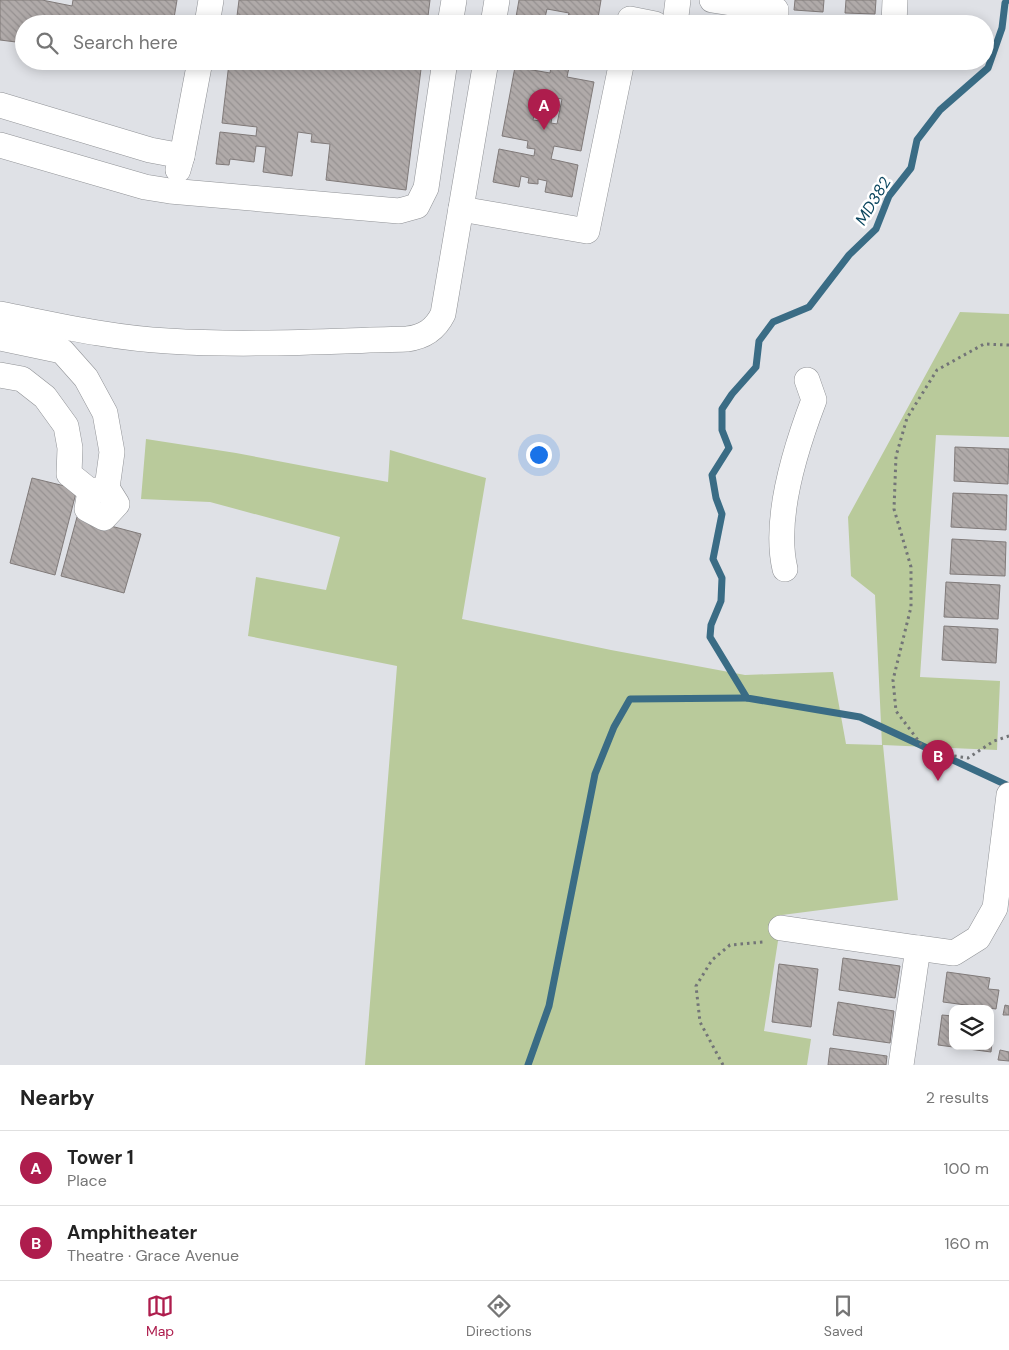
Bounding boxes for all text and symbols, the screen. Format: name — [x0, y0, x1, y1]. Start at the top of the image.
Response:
search box — [15, 15, 994, 70]
icon: search — [33, 29, 61, 57]
text: Search here — [73, 30, 178, 55]
pin: A — [528, 89, 560, 130]
water label: MD382 — [850, 173, 896, 229]
your location — [526, 442, 552, 468]
pin: B — [922, 740, 954, 781]
map controls — [949, 1005, 994, 1050]
button: layers — [949, 1005, 994, 1050]
text: Nearby — [20, 1084, 94, 1112]
text: 2 results — [926, 1087, 989, 1108]
text: Tower 1 — [67, 1145, 134, 1170]
text: A — [30, 1158, 42, 1179]
text: 100 m — [944, 1158, 989, 1179]
text: Place — [67, 1170, 107, 1191]
text: Amphitheater — [67, 1220, 197, 1245]
text: B — [31, 1233, 41, 1254]
text: 160 m — [945, 1233, 989, 1254]
text: Theatre · Grace Avenue — [67, 1245, 239, 1266]
tab: Map — [146, 1292, 174, 1340]
tab: Directions — [466, 1292, 532, 1340]
tab: Saved — [824, 1292, 863, 1340]

